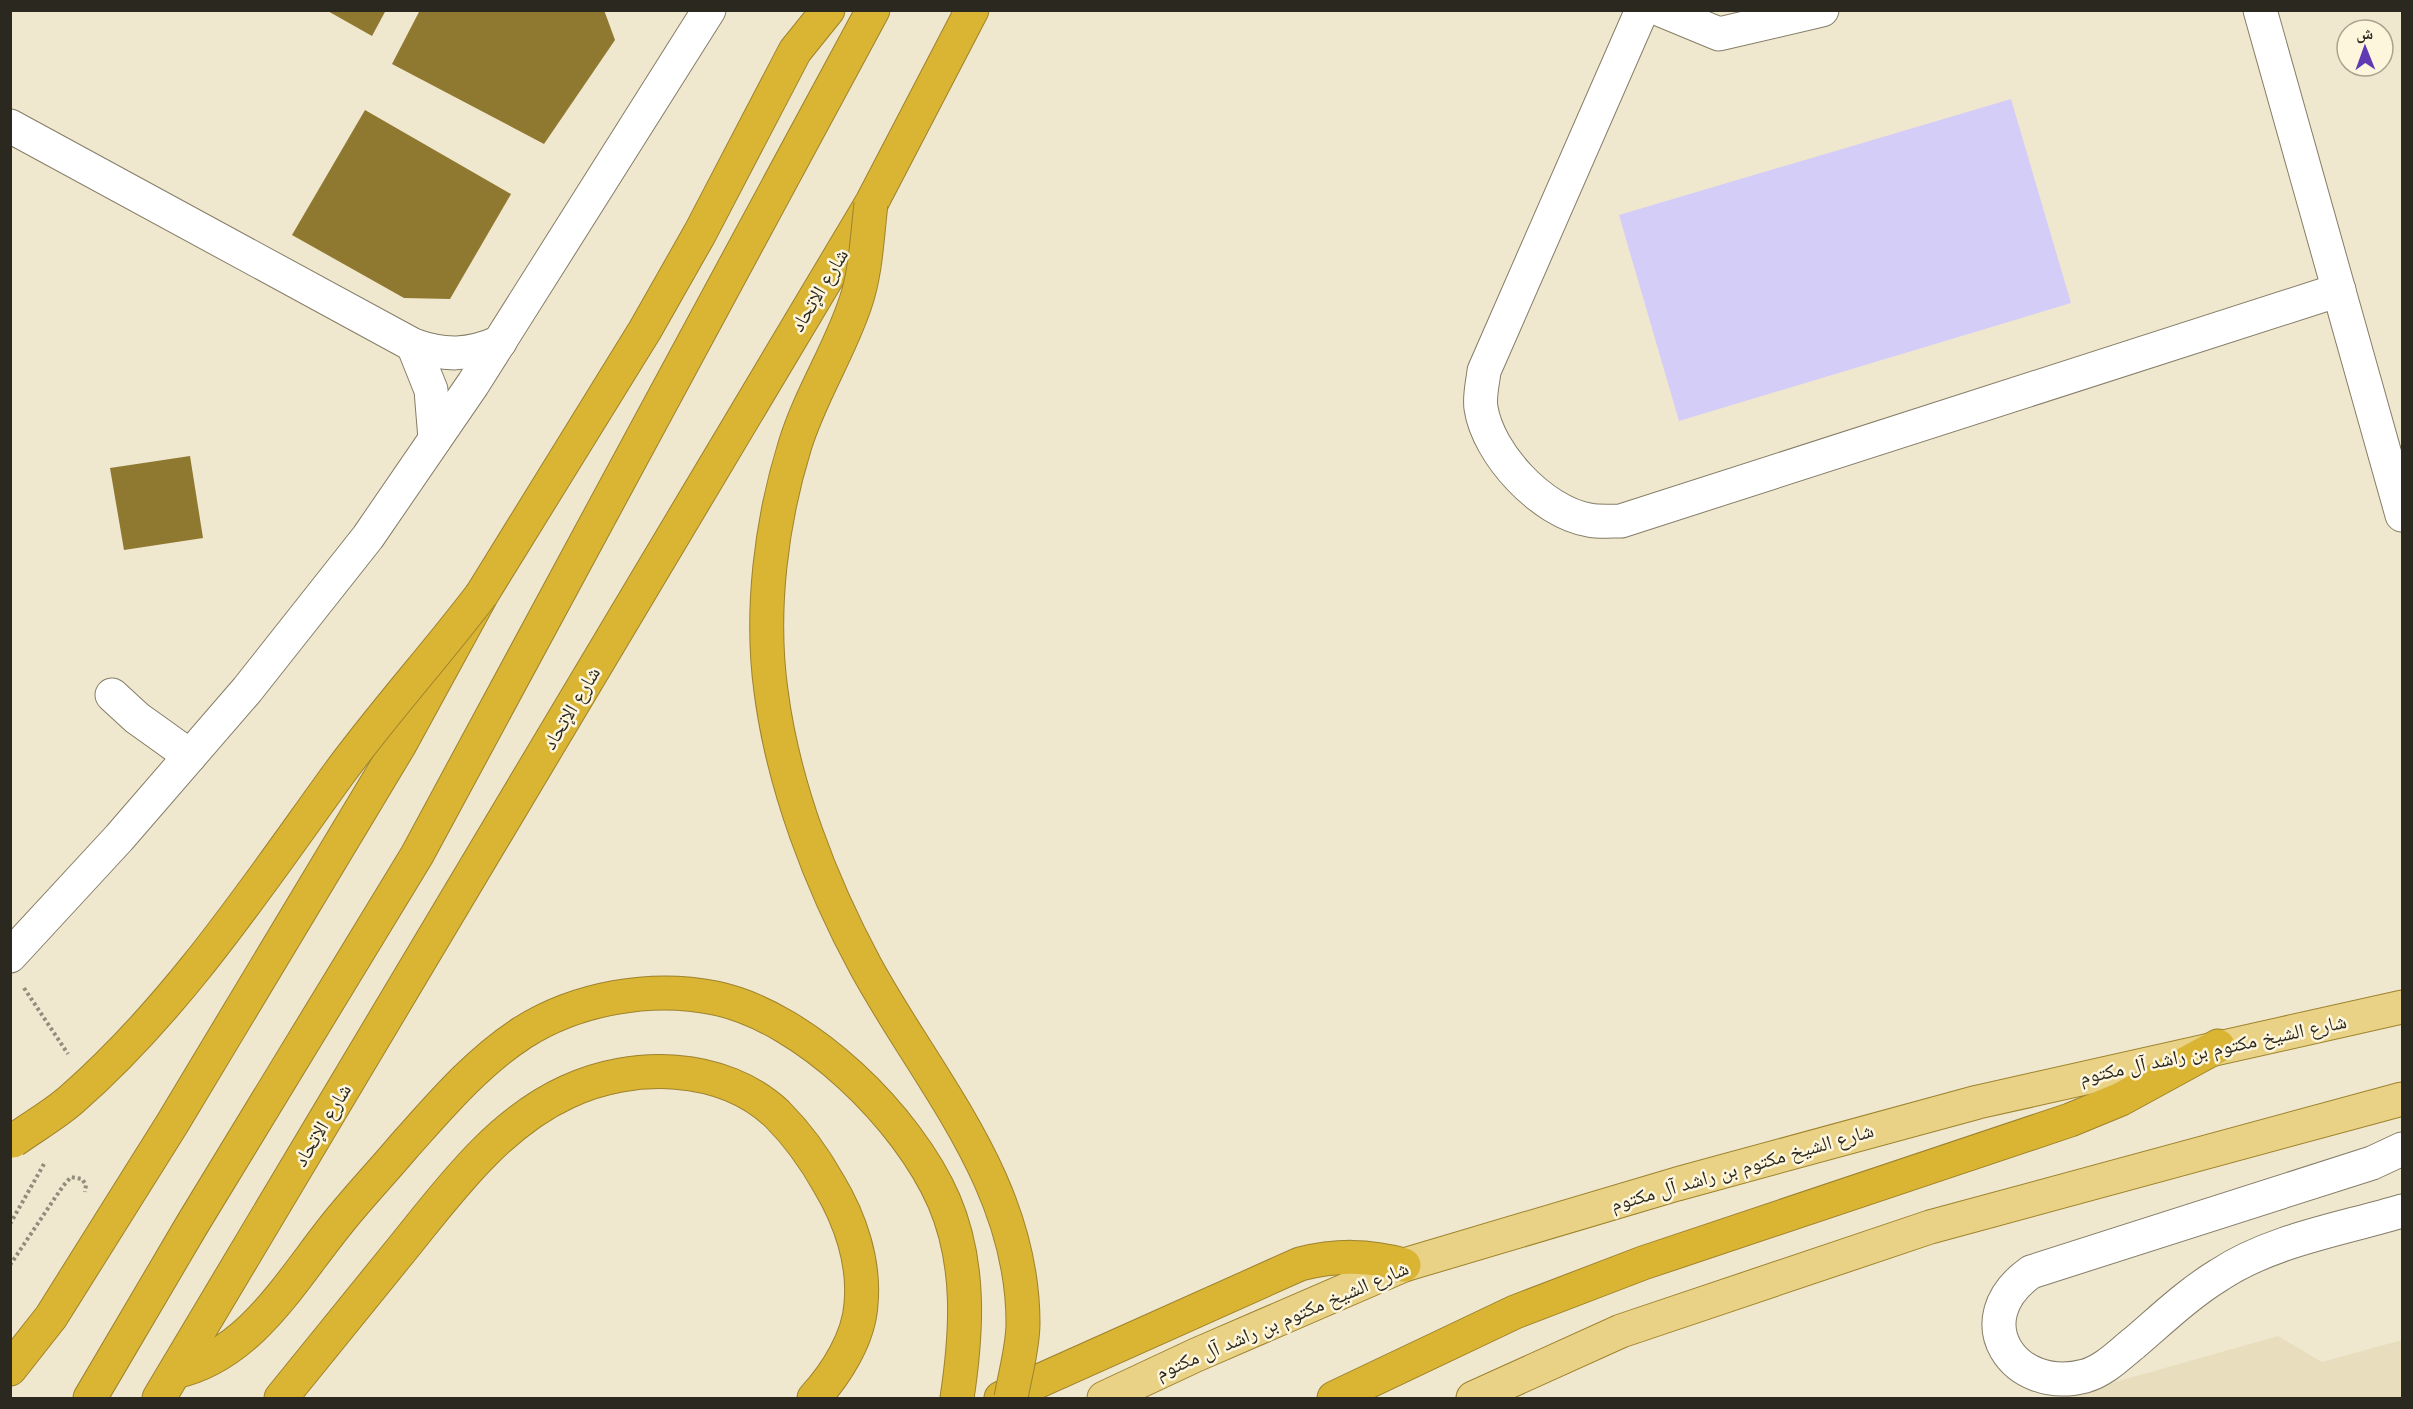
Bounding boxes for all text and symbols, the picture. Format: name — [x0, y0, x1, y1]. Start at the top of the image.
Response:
north arrow — [2335, 18, 2395, 78]
text: ش — [2356, 25, 2373, 43]
street label: شارع الإتحاد — [786, 245, 854, 336]
street label: شارع الإتحاد — [538, 663, 606, 754]
street label: شارع الشيخ مكتوم بن راشد آل مكتوم — [2077, 1010, 2349, 1091]
street label: شارع الإتحاد — [289, 1080, 357, 1171]
street label: شارع الشيخ مكتوم بن راشد آل مكتوم — [1608, 1119, 1877, 1218]
street label: شارع الشيخ مكتوم بن راشد آل مكتوم — [1152, 1257, 1413, 1386]

